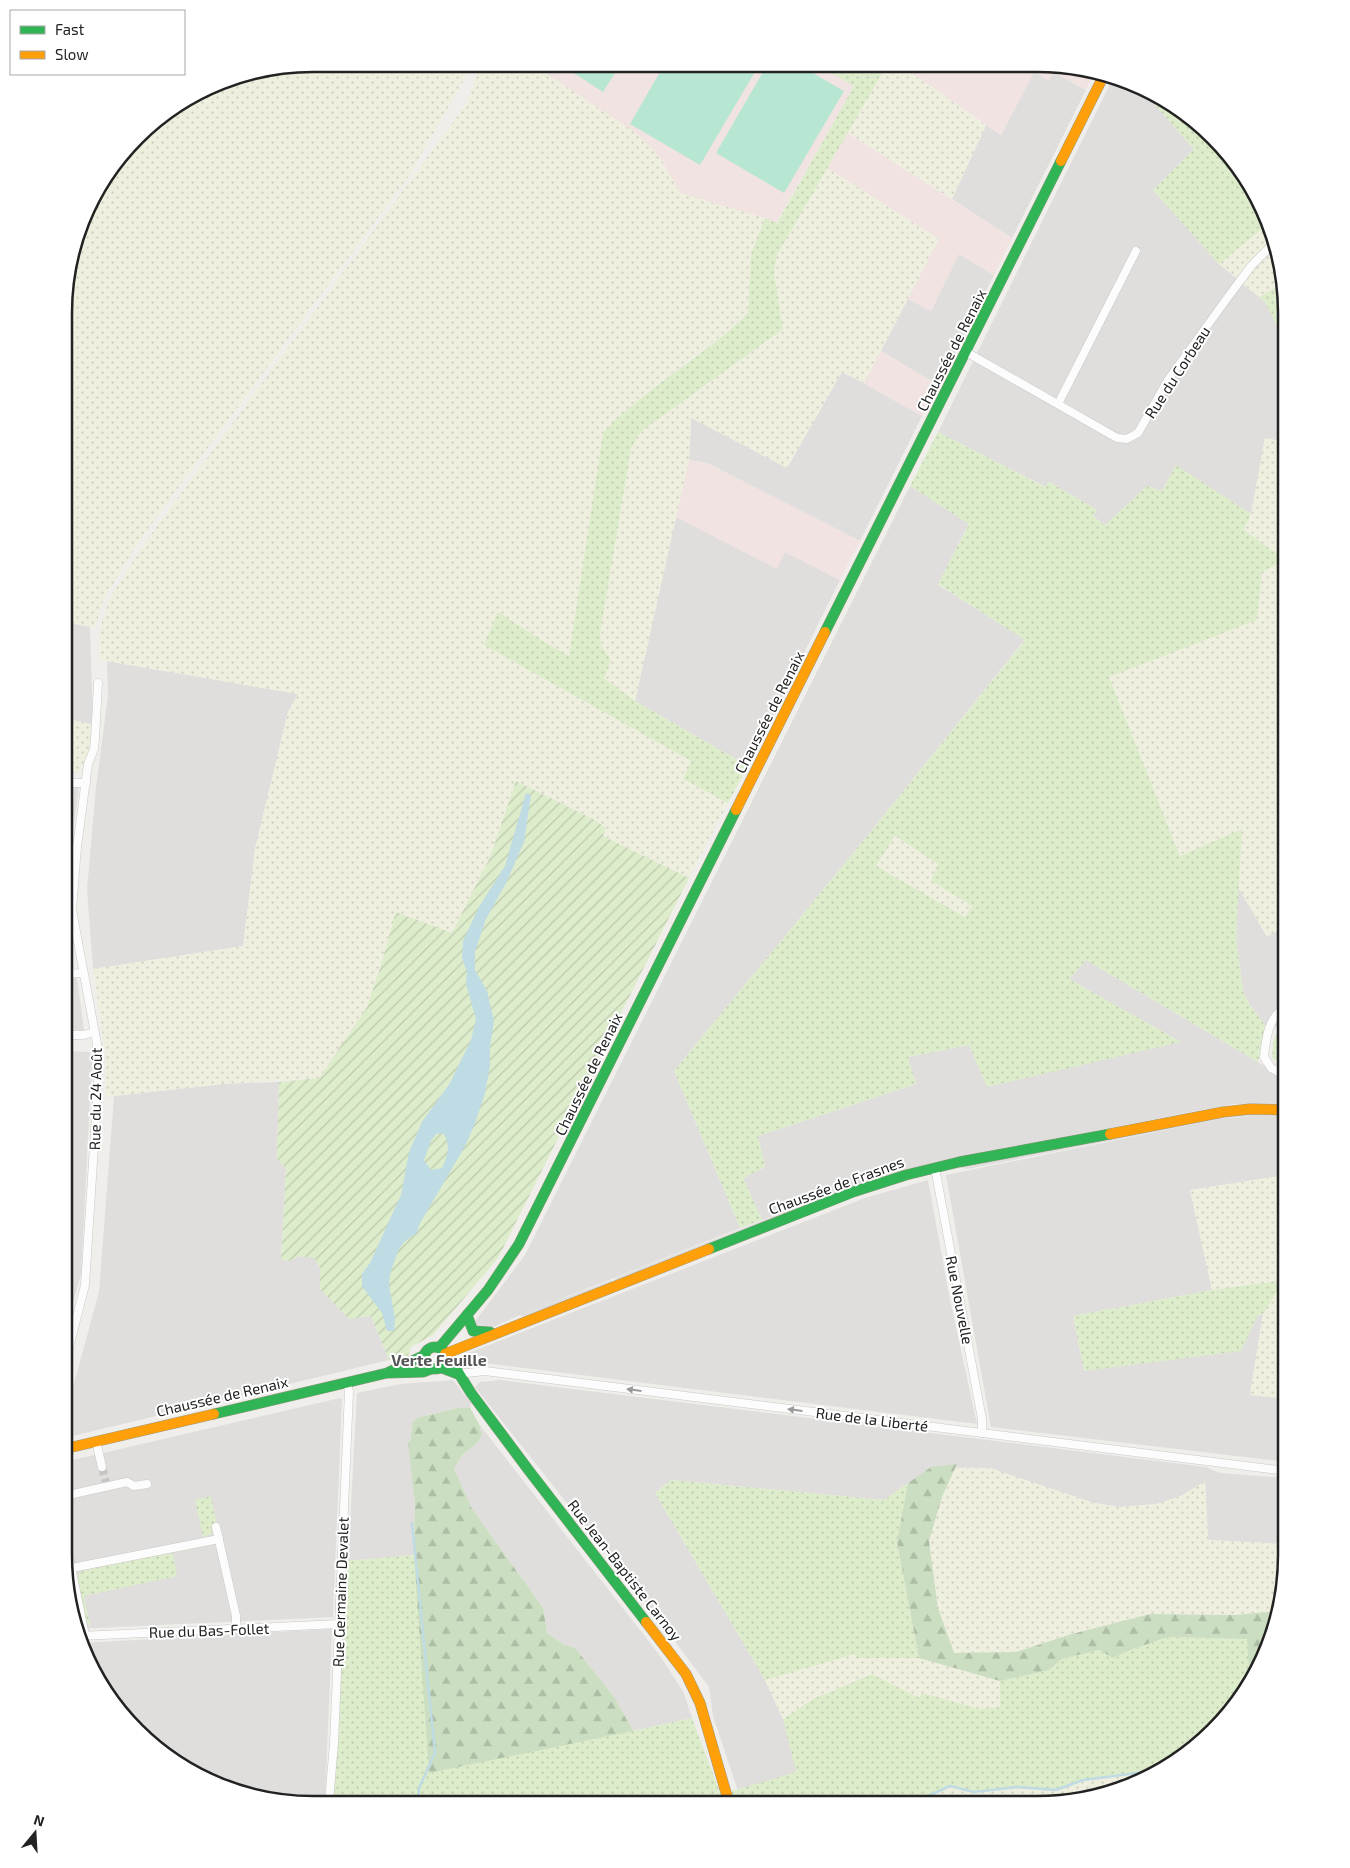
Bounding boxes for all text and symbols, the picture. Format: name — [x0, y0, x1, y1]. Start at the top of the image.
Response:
legend — [10, 10, 185, 75]
text: Fast — [55, 20, 85, 38]
text: Slow — [55, 45, 89, 63]
street label: Chaussée de Renaix — [912, 286, 990, 414]
street label: Rue du Corbeau — [1141, 323, 1213, 421]
street label: Chaussée de Renaix — [730, 648, 808, 776]
street label: Chaussée de Renaix — [550, 1010, 626, 1138]
street label: Rue du 24 Août — [85, 1047, 105, 1150]
street label: Chaussée de Frasnes — [766, 1152, 906, 1218]
street label: Rue Nouvelle — [943, 1254, 977, 1346]
district label: Verte Feuille — [391, 1350, 487, 1369]
street label: Chaussée de Renaix — [154, 1372, 290, 1420]
one-way arrow — [625, 1386, 641, 1394]
street label: Rue de la Liberté — [815, 1403, 929, 1435]
one-way arrow — [787, 1406, 803, 1414]
street label: Rue Jean-Baptiste Carnoy — [564, 1496, 686, 1644]
street label: Rue Germaine Devalet — [328, 1516, 352, 1667]
street label: Rue du Bas-Follet — [148, 1619, 270, 1641]
north arrow — [10, 1808, 60, 1858]
text: N — [32, 1811, 47, 1830]

